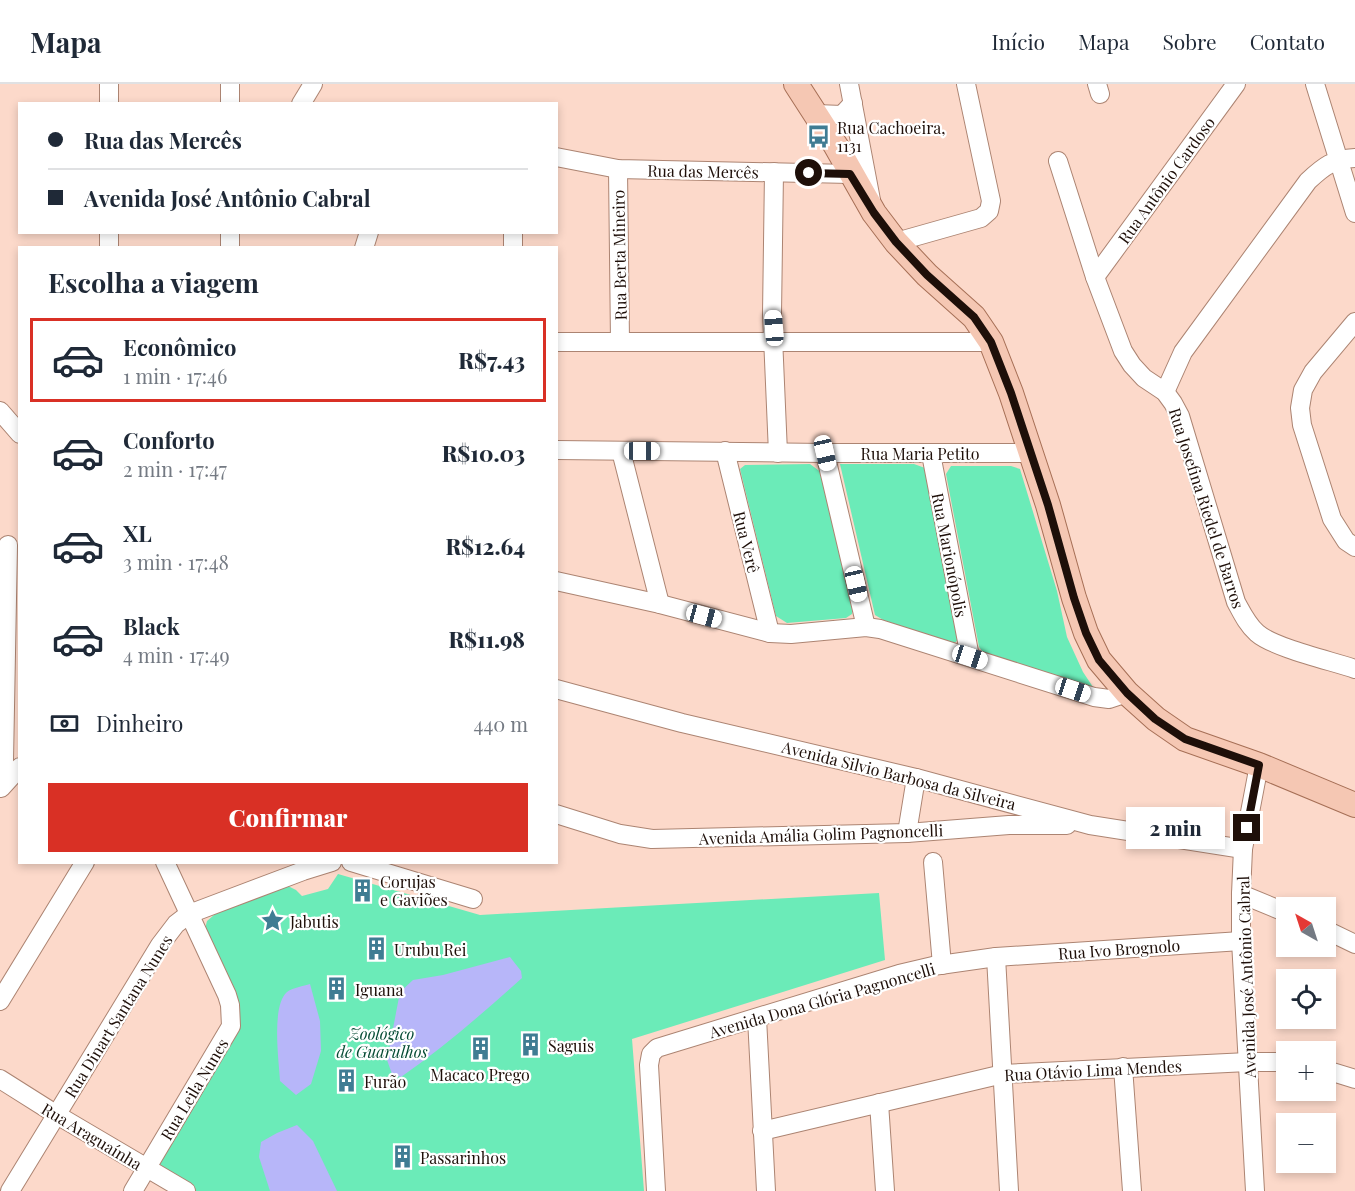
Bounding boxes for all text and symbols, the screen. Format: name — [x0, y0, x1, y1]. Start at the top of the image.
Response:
text: Mapa — [30, 23, 102, 60]
text: Início — [991, 27, 1045, 55]
text: Mapa — [1078, 27, 1129, 55]
text: Sobre — [1162, 27, 1217, 55]
text: Contato — [1250, 27, 1325, 55]
street label: Rua Antônio Cardoso — [1113, 112, 1219, 248]
place label: Rua Cachoeira, 1131 — [837, 117, 945, 156]
bus stop icon: Rua Cachoeira, 1131 — [806, 123, 832, 149]
text: Rua das Mercês — [84, 125, 242, 155]
route start — [795, 159, 822, 186]
street label: Rua das Mercês — [647, 160, 759, 182]
text: Avenida José Antônio Cabral — [84, 183, 371, 213]
street label: Rua Berta Mineiro — [607, 189, 631, 320]
text: Escolha a viagem — [48, 264, 259, 300]
car — [764, 309, 784, 347]
text: Econômico — [123, 332, 236, 362]
icon: car — [51, 333, 105, 387]
text: R$7.43 — [458, 345, 525, 375]
text: 1 min · 17:46 — [123, 362, 227, 389]
street label: Rua Josefina Riedel de Barros — [1165, 405, 1249, 611]
text: Conforto — [123, 425, 215, 455]
icon: car — [51, 426, 105, 480]
car — [812, 433, 838, 473]
text: R$10.03 — [442, 438, 525, 468]
car — [624, 442, 660, 460]
street label: Rua Maria Petito — [861, 443, 980, 464]
text: 2 min · 17:47 — [123, 455, 227, 482]
street label: Rua Marionópolis — [928, 491, 972, 619]
street label: Rua Verê — [729, 509, 765, 575]
text: XL — [123, 518, 152, 548]
icon: car — [51, 519, 105, 573]
text: R$12.64 — [445, 531, 525, 561]
text: 3 min · 17:48 — [123, 548, 229, 575]
car — [843, 564, 869, 604]
car — [684, 603, 724, 629]
text: Black — [123, 611, 180, 641]
icon: car — [51, 612, 105, 666]
text: R$11.98 — [448, 624, 525, 654]
text: 4 min · 17:49 — [123, 641, 230, 668]
car — [950, 643, 990, 671]
car — [1053, 676, 1093, 704]
icon: cash — [48, 707, 81, 740]
text: Dinheiro — [96, 708, 183, 738]
text: 440 m — [474, 710, 528, 737]
street label: Avenida Silvio Barbosa da Silveira — [779, 736, 1018, 814]
button: Confirmar — [48, 783, 528, 852]
callout: 2 min — [1127, 807, 1226, 849]
text: 2 min — [1149, 814, 1202, 841]
route end — [1233, 814, 1260, 841]
street label: Avenida Amália Golim Pagnoncelli — [697, 819, 944, 849]
place label: Corujas e Gaviões — [380, 871, 448, 910]
street label: Avenida José Antônio Cabral — [1232, 875, 1260, 1079]
building icon: Corujas e Gaviões — [349, 877, 375, 903]
north arrow — [1276, 897, 1336, 957]
map controls — [1276, 897, 1336, 1173]
place icon: Jabutis — [259, 908, 285, 934]
place label: Jabutis — [289, 911, 339, 932]
street label: Rua Dinart Santana Nunes — [59, 931, 177, 1101]
street label: Rua Ivo Brognolo — [1057, 934, 1181, 964]
building icon: Urubu Rei — [363, 936, 389, 962]
place label: Urubu Rei — [394, 939, 467, 960]
street label: Avenida Dona Glória Pagnoncelli — [706, 958, 938, 1043]
button: locate — [1276, 969, 1336, 1029]
building icon: Iguana — [324, 976, 350, 1002]
place label: Iguana — [355, 979, 404, 1000]
park label: Zoológico de Guarulhos — [336, 1023, 428, 1062]
building icon: Saguis — [517, 1032, 543, 1058]
street label: Rua Leila Nunes — [155, 1034, 233, 1144]
place label: Saguis — [548, 1035, 594, 1056]
building icon: Macaco Prego — [467, 1036, 493, 1062]
button: + — [1276, 1041, 1336, 1101]
street label: Rua Otávio Lima Mendes — [1004, 1055, 1182, 1085]
place label: Macaco Prego — [430, 1064, 530, 1085]
building icon: Furão — [333, 1068, 359, 1094]
place label: Furão — [364, 1071, 406, 1092]
street label: Rua Araguaínha — [38, 1098, 146, 1174]
button: − — [1276, 1113, 1336, 1173]
building icon: Passarinhos — [389, 1144, 415, 1170]
place label: Passarinhos — [420, 1147, 506, 1168]

